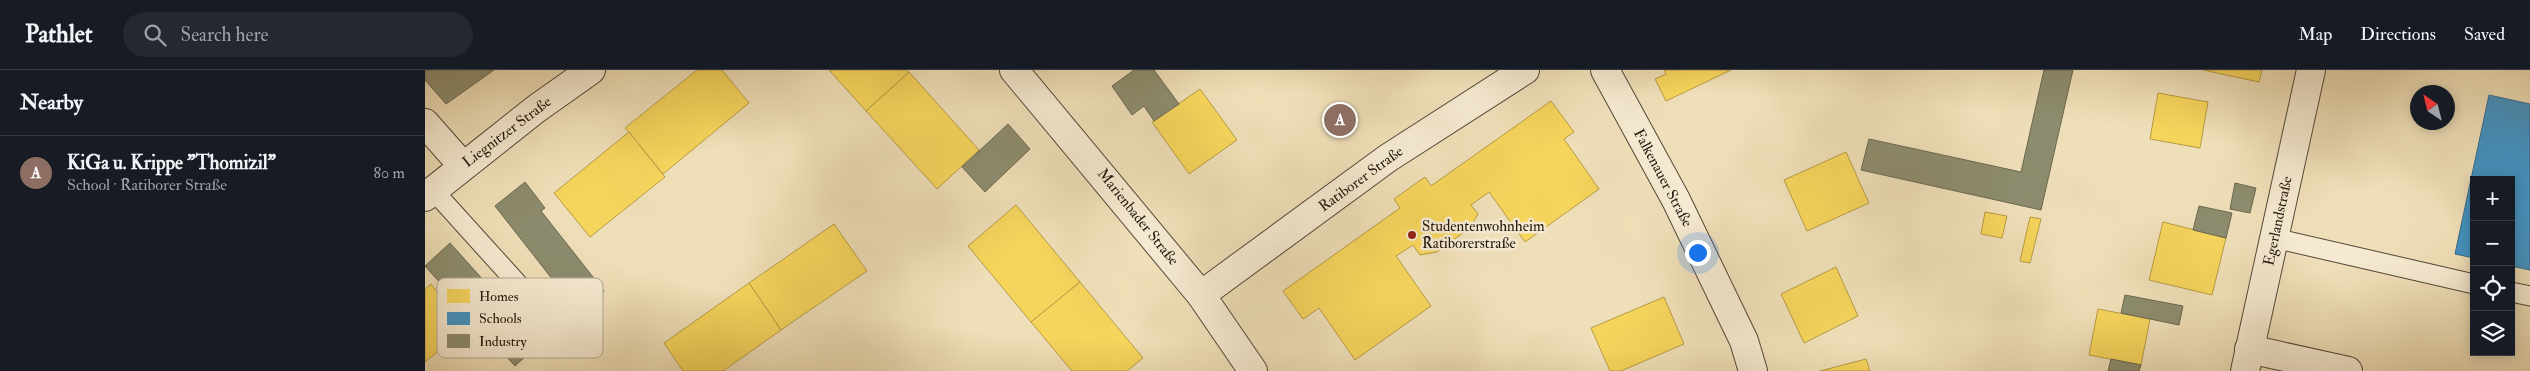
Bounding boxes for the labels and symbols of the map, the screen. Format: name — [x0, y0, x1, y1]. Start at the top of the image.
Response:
north arrow — [2410, 85, 2455, 130]
street label: Liegnitzer Straße — [459, 92, 555, 172]
pin: A — [1324, 101, 1356, 139]
street label: Falkenauer Straße — [1629, 126, 1697, 230]
street label: Ratiborer Straße — [1315, 142, 1407, 216]
street label: Marienbader Straße — [1093, 165, 1183, 269]
street label: Egerlandstraße — [2259, 174, 2297, 268]
place label: Studentenwohnheim Ratiborerstraße — [1422, 217, 1545, 253]
marker: Studentenwohnheim Ratiborerstraße — [1406, 229, 1418, 241]
your location — [1685, 240, 1711, 266]
legend — [437, 278, 603, 358]
text: Homes — [479, 288, 519, 305]
text: Schools — [479, 310, 522, 327]
text: Industry — [479, 333, 528, 351]

